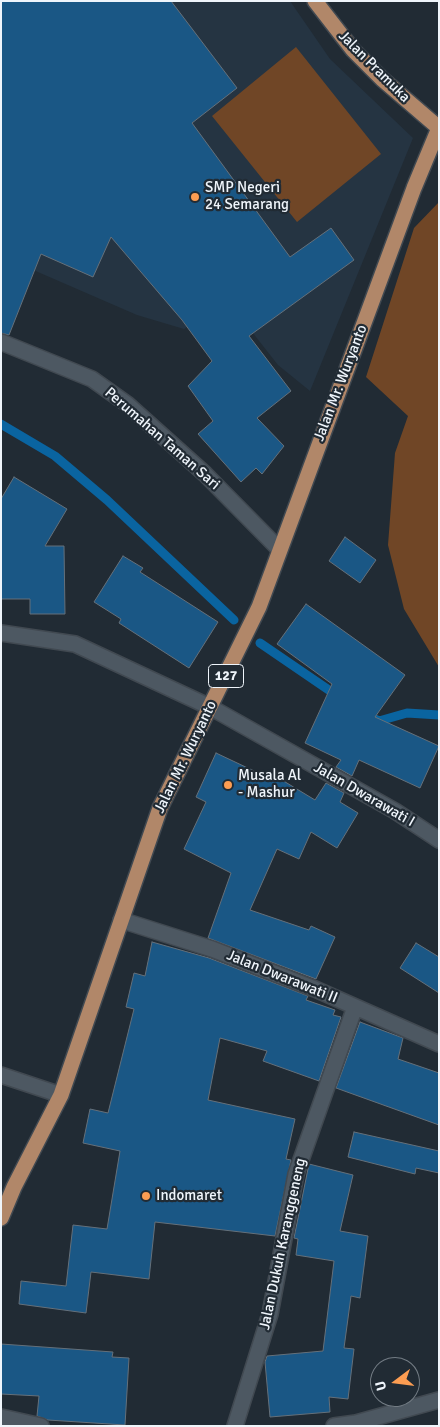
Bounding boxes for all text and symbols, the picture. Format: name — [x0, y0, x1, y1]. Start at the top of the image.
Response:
street label: Jalan Pramuka — [334, 27, 414, 107]
place label: SMP Negeri 24 Semarang — [205, 179, 289, 214]
marker: SMP Negeri 24 Semarang — [189, 191, 201, 203]
street label: Jalan Mr. Wuryanto — [311, 322, 371, 444]
street label: Perumahan Taman Sari — [101, 384, 223, 494]
road number: 127 — [208, 664, 244, 688]
street label: Jalan Mr. Wuryanto — [151, 698, 221, 816]
street label: Jalan Dwarawati I — [310, 759, 418, 831]
place label: Musala Al - Mashur — [238, 767, 301, 802]
marker: Musala Al - Mashur — [222, 779, 234, 791]
street label: Jalan Dwarawati II — [224, 947, 340, 1007]
street label: Jalan Dukuh Karanggeneng — [256, 1156, 310, 1332]
place label: Indomaret — [156, 1187, 222, 1205]
marker: Indomaret — [140, 1190, 152, 1202]
north arrow — [370, 1357, 420, 1407]
text: U — [372, 1379, 390, 1393]

